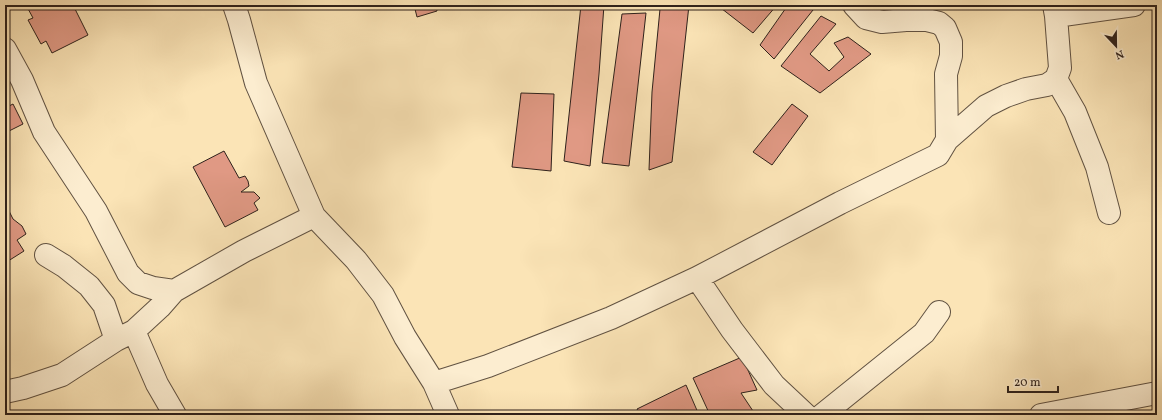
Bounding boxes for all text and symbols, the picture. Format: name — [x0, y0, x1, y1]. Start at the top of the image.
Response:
north arrow — [1096, 26, 1136, 66]
text: N — [1113, 45, 1126, 62]
scale bar — [1008, 368, 1058, 394]
text: 20 m — [1014, 375, 1041, 391]

